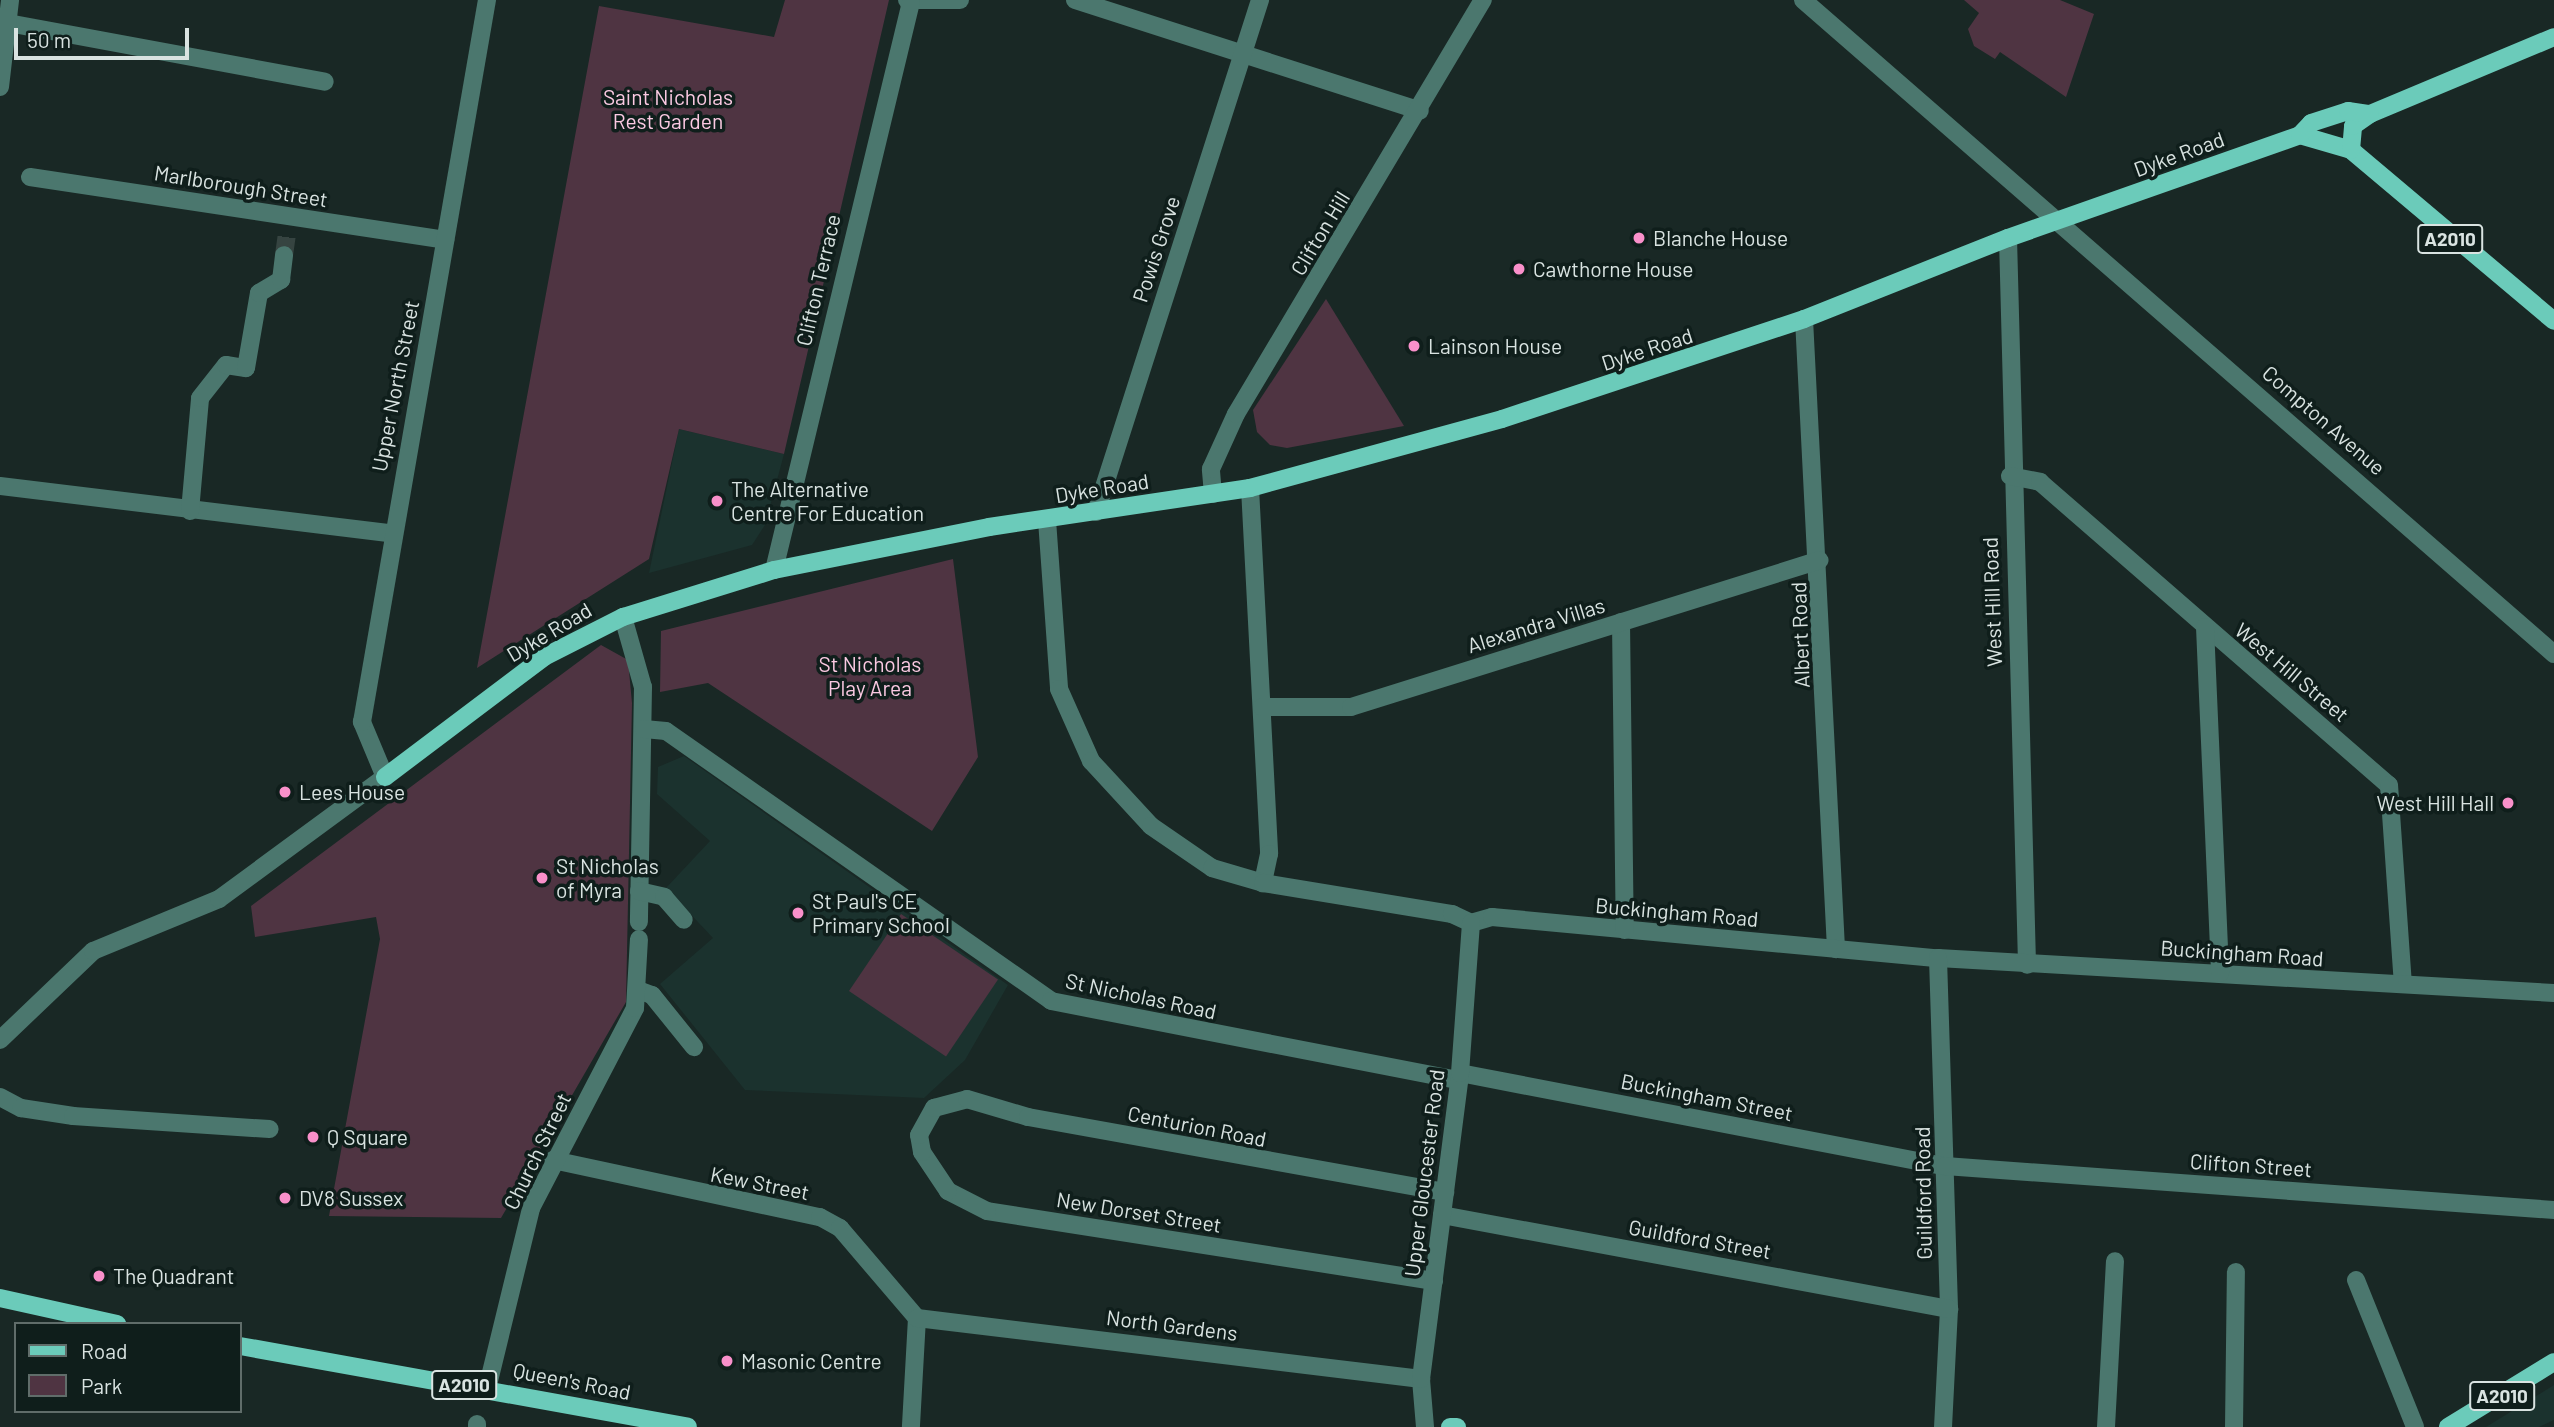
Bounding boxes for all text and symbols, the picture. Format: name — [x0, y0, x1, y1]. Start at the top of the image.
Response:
scale bar — [18, 14, 192, 58]
text: 50 m — [27, 27, 71, 52]
park label: Saint Nicholas Rest Garden — [603, 84, 733, 134]
street label: Dyke Road — [2130, 126, 2228, 182]
street label: Marlborough Street — [152, 160, 330, 212]
street label: Clifton Hill — [1285, 186, 1355, 280]
street label: Powis Grove — [1127, 193, 1185, 305]
street label: Clifton Terrace — [791, 212, 845, 348]
road number: A2010 — [2417, 224, 2483, 255]
place label: Blanche House — [1653, 225, 1788, 251]
marker: Blanche House — [1631, 230, 1647, 246]
place label: Cawthorne House — [1533, 256, 1694, 282]
marker: Cawthorne House — [1511, 261, 1527, 277]
street label: Upper North Street — [366, 298, 424, 474]
street label: Dyke Road — [1598, 322, 1696, 376]
place label: Lainson House — [1428, 333, 1562, 359]
marker: Lainson House — [1406, 338, 1422, 354]
street label: Compton Avenue — [2258, 360, 2390, 480]
street label: Dyke Road — [1053, 468, 1151, 508]
place label: The Alternative Centre For Education — [731, 476, 924, 526]
marker: The Alternative Centre For Education — [709, 493, 725, 509]
street label: West Hill Road — [1977, 537, 2007, 667]
street label: Albert Road — [1786, 581, 1814, 689]
street label: Alexandra Villas — [1464, 592, 1608, 658]
street label: Dyke Road — [502, 597, 596, 667]
street label: West Hill Street — [2230, 617, 2354, 727]
park label: St Nicholas Play Area — [819, 651, 921, 701]
place label: Lees House — [299, 779, 405, 805]
marker: Lees House — [277, 784, 293, 800]
place label: West Hill Hall — [2377, 790, 2494, 816]
marker: West Hill Hall — [2500, 795, 2516, 811]
place label: St Nicholas of Myra — [556, 853, 659, 903]
marker: St Nicholas of Myra — [534, 870, 550, 886]
place label: St Paul's CE Primary School — [812, 888, 950, 938]
street label: Buckingham Road — [1594, 892, 1760, 932]
marker: St Paul's CE Primary School — [790, 905, 806, 921]
street label: Buckingham Road — [2160, 935, 2324, 971]
street label: St Nicholas Road — [1063, 968, 1219, 1024]
street label: Upper Gloucester Road — [1399, 1068, 1449, 1278]
street label: Buckingham Street — [1619, 1068, 1795, 1126]
street label: Church Street — [498, 1089, 576, 1213]
street label: Centurion Road — [1126, 1100, 1268, 1152]
place label: Q Square — [327, 1124, 408, 1150]
street label: Guildford Road — [1909, 1126, 1937, 1260]
marker: Q Square — [305, 1129, 321, 1145]
street label: Clifton Street — [2189, 1148, 2313, 1182]
street label: Kew Street — [708, 1161, 812, 1205]
place label: DV8 Sussex — [299, 1185, 403, 1211]
street label: New Dorset Street — [1055, 1187, 1223, 1237]
marker: DV8 Sussex — [277, 1190, 293, 1206]
street label: Guildford Street — [1627, 1214, 1773, 1264]
place label: The Quadrant — [113, 1263, 234, 1289]
marker: The Quadrant — [91, 1268, 107, 1284]
street label: North Gardens — [1105, 1304, 1239, 1346]
legend — [14, 1322, 242, 1413]
text: Road — [81, 1338, 127, 1363]
place label: Masonic Centre — [741, 1348, 882, 1374]
marker: Masonic Centre — [719, 1353, 735, 1369]
street label: Queen's Road — [511, 1357, 633, 1405]
road number: A2010 — [431, 1370, 497, 1400]
text: Park — [81, 1373, 122, 1398]
road number: A2010 — [2469, 1380, 2535, 1412]

